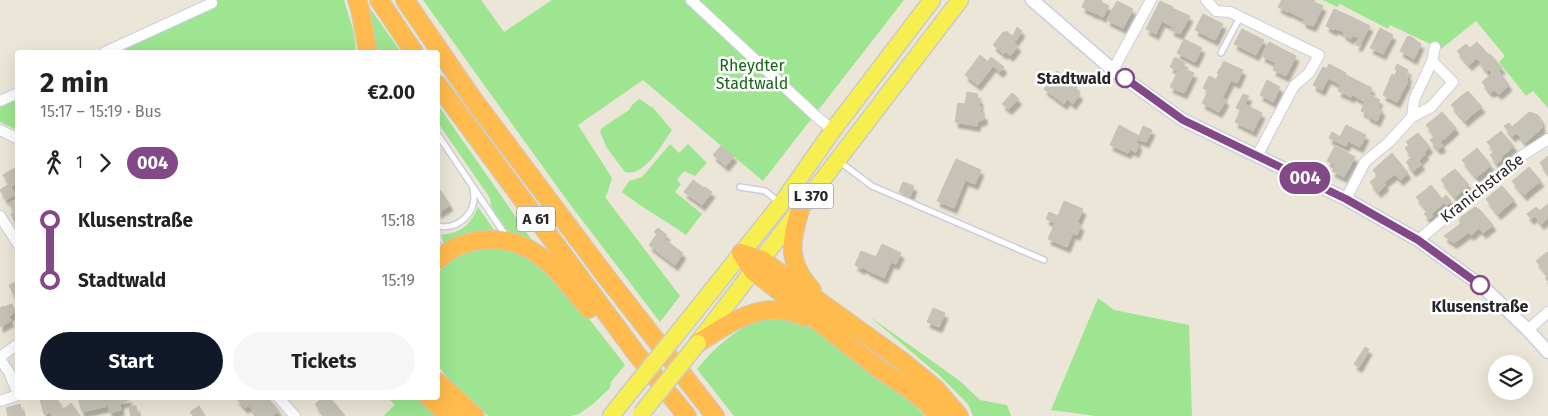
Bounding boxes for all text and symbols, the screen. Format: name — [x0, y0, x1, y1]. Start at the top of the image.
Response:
park label: Rheydter Stadtwald — [716, 56, 788, 93]
text: 2 min — [40, 66, 109, 99]
marker: Stadtwald — [1115, 68, 1135, 88]
place label: Stadtwald — [1037, 69, 1111, 88]
text: €2.00 — [368, 81, 415, 104]
text: 15:17 – 15:19 · Bus — [40, 102, 161, 121]
icon: walk — [40, 149, 68, 177]
icon: forward — [91, 149, 119, 177]
street label: Kranichstraße — [1437, 150, 1527, 226]
text: 004 — [137, 152, 168, 174]
text: 1 — [76, 153, 83, 172]
line badge: 004 — [1276, 162, 1334, 194]
text: 004 — [1289, 167, 1321, 189]
road number: L 370 — [788, 184, 834, 208]
road number: A 61 — [517, 206, 555, 232]
text: Klusenstraße — [78, 209, 193, 232]
text: 15:18 — [381, 211, 415, 230]
text: Stadtwald — [78, 269, 166, 292]
text: 15:19 — [382, 271, 415, 290]
marker: Klusenstraße — [1470, 275, 1490, 295]
place label: Klusenstraße — [1432, 297, 1529, 316]
button: Start — [40, 332, 223, 390]
button: Tickets — [233, 332, 415, 390]
map controls — [1488, 355, 1533, 400]
button: layers — [1488, 355, 1533, 400]

